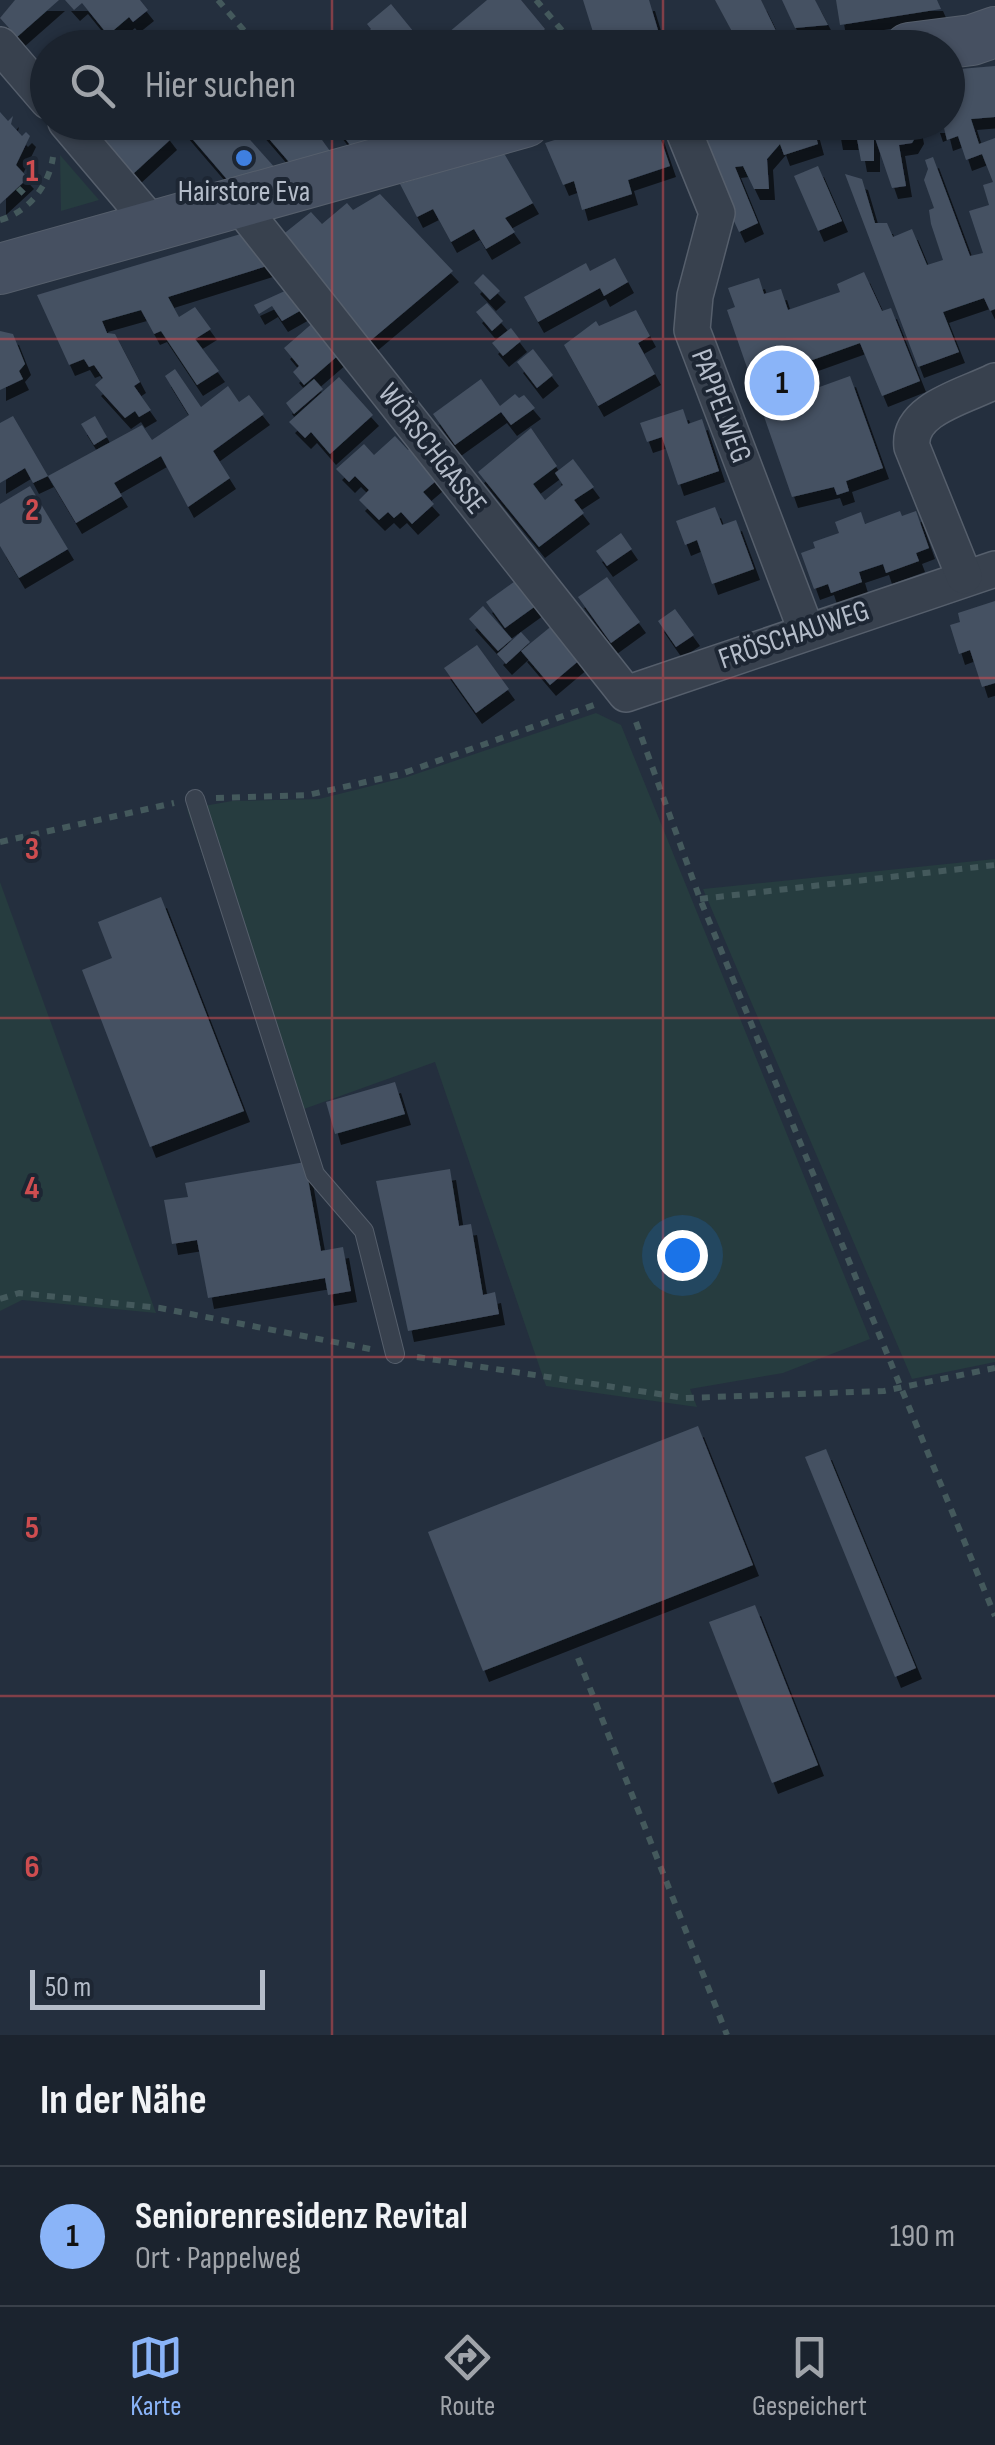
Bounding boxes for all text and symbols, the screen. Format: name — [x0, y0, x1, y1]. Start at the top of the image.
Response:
search box — [30, 30, 965, 140]
icon: search — [65, 58, 120, 113]
text: Hier suchen — [145, 63, 296, 108]
marker: Hairstore Eva — [233, 147, 255, 169]
text: 1 — [26, 152, 39, 191]
place label: Hairstore Eva — [178, 174, 310, 210]
street label: PAPPELWEG — [683, 344, 759, 468]
pin: 1 — [750, 346, 814, 420]
street label: WÖRSCHGASSE — [370, 376, 494, 522]
text: 2 — [25, 491, 39, 530]
street label: FRÖSCHAUWEG — [714, 592, 874, 678]
text: 3 — [25, 830, 39, 869]
text: 4 — [25, 1169, 40, 1208]
your location — [657, 1230, 708, 1281]
text: 5 — [25, 1509, 39, 1548]
text: 6 — [24, 1848, 40, 1887]
scale bar — [30, 1965, 265, 2010]
text: 50 m — [45, 1971, 91, 2004]
text: In der Nähe — [40, 2075, 207, 2126]
text: Seniorenresidenz Revital — [135, 2194, 468, 2239]
text: 1 — [66, 2217, 79, 2256]
text: 190 m — [890, 2217, 955, 2256]
text: Ort · Pappelweg — [135, 2239, 301, 2278]
tab: Karte — [128, 2330, 183, 2423]
tab: Route — [440, 2330, 495, 2423]
tab: Gespeichert — [752, 2330, 867, 2423]

